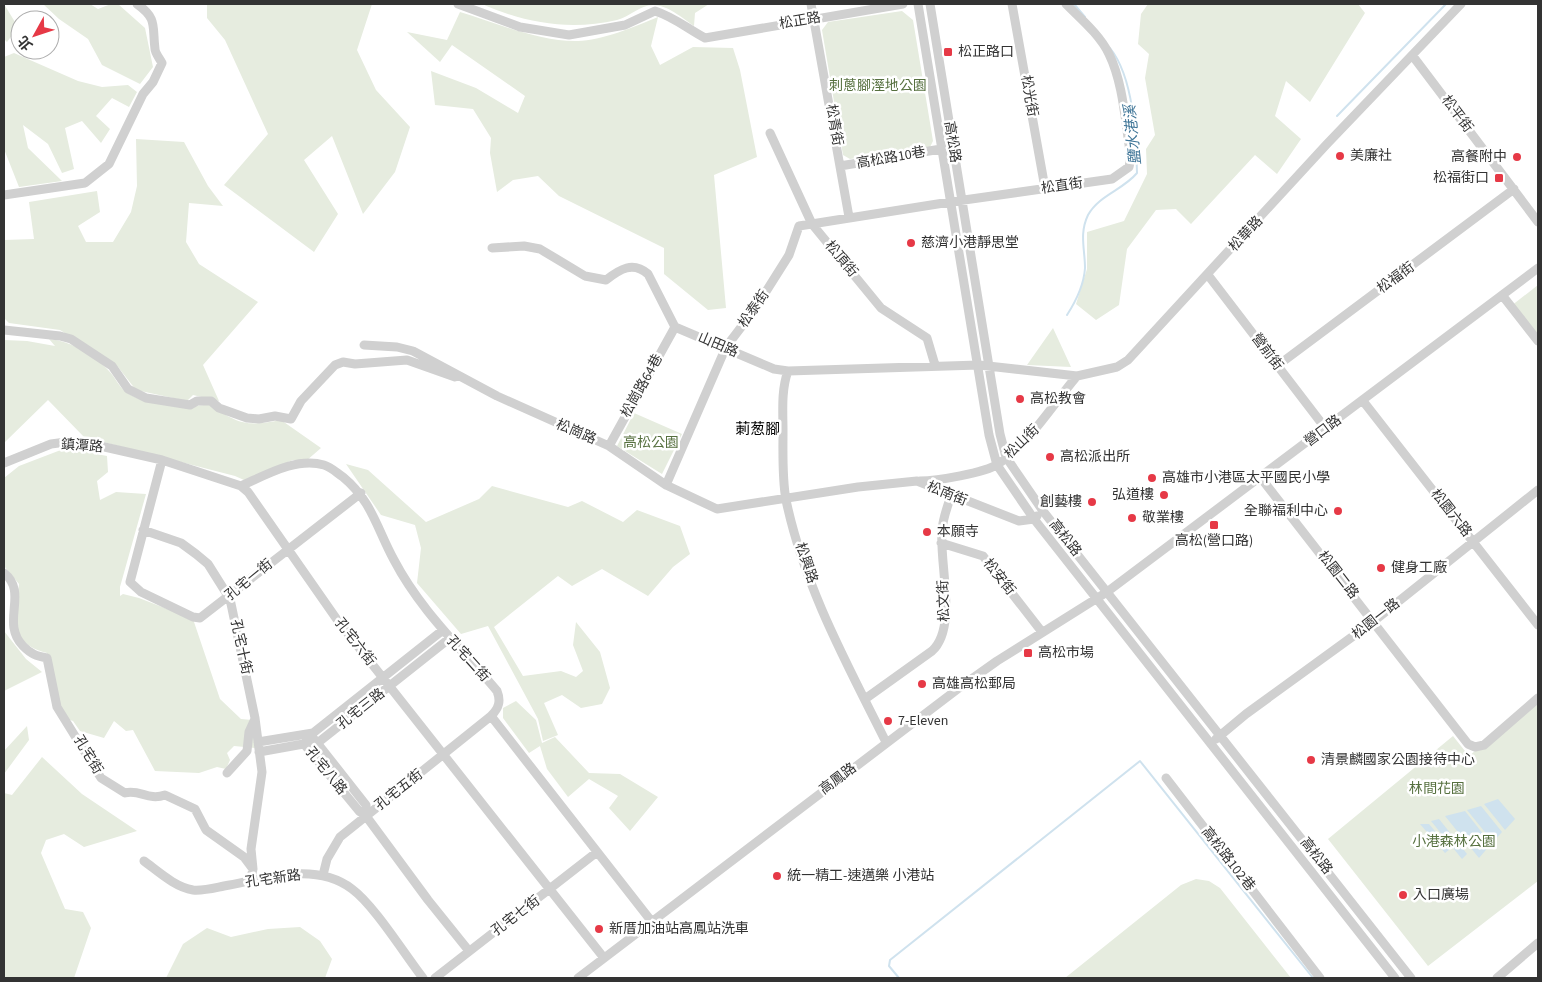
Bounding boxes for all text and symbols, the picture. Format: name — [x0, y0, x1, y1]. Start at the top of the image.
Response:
street label: 松正路 — [778, 8, 822, 34]
north arrow — [10, 10, 60, 60]
text: 北 — [14, 31, 38, 55]
place label: 松正路口 — [958, 42, 1014, 62]
marker: 松正路口 — [942, 46, 954, 58]
street label: 松光街 — [1016, 74, 1042, 118]
park label: 刺蔥腳溼地公園 — [829, 76, 927, 96]
street label: 松平街 — [1436, 91, 1478, 137]
water label: 鹽水港溪 — [1119, 102, 1147, 166]
street label: 松青街 — [821, 103, 847, 147]
street label: 高松路 — [939, 120, 965, 164]
street label: 高松路10巷 — [855, 142, 927, 174]
place label: 美廉社 — [1350, 146, 1392, 166]
place label: 高餐附中 — [1451, 147, 1507, 167]
marker: 美廉社 — [1334, 150, 1346, 162]
marker: 高餐附中 — [1511, 151, 1523, 163]
place label: 松福街口 — [1433, 168, 1489, 188]
marker: 松福街口 — [1493, 172, 1505, 184]
street label: 松直街 — [1040, 173, 1084, 199]
street label: 松華路 — [1224, 212, 1268, 256]
place label: 慈濟小港靜思堂 — [921, 233, 1019, 253]
street label: 松頂街 — [820, 236, 862, 282]
marker: 慈濟小港靜思堂 — [905, 237, 917, 249]
street label: 松福街 — [1373, 258, 1419, 298]
street label: 松泰街 — [734, 286, 774, 332]
street label: 山田路 — [695, 328, 741, 362]
street label: 營前街 — [1246, 329, 1288, 375]
street label: 松崗路64巷 — [616, 351, 668, 421]
place label: 高松教會 — [1030, 389, 1086, 409]
marker: 高松教會 — [1014, 393, 1026, 405]
street label: 營口路 — [1300, 410, 1346, 452]
street label: 松崗路 — [553, 415, 599, 449]
district label: 莿葱腳 — [735, 419, 781, 440]
street label: 松山街 — [1000, 420, 1044, 464]
park label: 高松公園 — [623, 433, 679, 453]
street label: 鎮潭路 — [60, 435, 104, 457]
place label: 高松派出所 — [1060, 447, 1130, 467]
marker: 高松派出所 — [1044, 451, 1056, 463]
place label: 高雄市小港區太平國民小學 — [1162, 468, 1330, 488]
marker: 高雄市小港區太平國民小學 — [1146, 472, 1158, 484]
street label: 松南街 — [924, 477, 970, 511]
place label: 弘道樓 — [1112, 485, 1154, 505]
street label: 松園六路 — [1426, 485, 1476, 541]
marker: 弘道樓 — [1158, 489, 1170, 501]
place label: 創藝樓 — [1040, 492, 1082, 512]
marker: 創藝樓 — [1086, 496, 1098, 508]
place label: 全聯福利中心 — [1244, 501, 1328, 521]
marker: 全聯福利中心 — [1332, 505, 1344, 517]
place label: 敬業樓 — [1142, 508, 1184, 528]
marker: 敬業樓 — [1126, 512, 1138, 524]
street label: 高松路 — [1044, 515, 1086, 561]
marker: 高松(營口路) — [1208, 519, 1220, 531]
place label: 本願寺 — [937, 522, 979, 542]
marker: 本願寺 — [921, 526, 933, 538]
place label: 高松(營口路) — [1175, 531, 1253, 551]
street label: 松興路 — [790, 540, 822, 586]
street label: 松園二路 — [1313, 547, 1363, 603]
street label: 松安街 — [978, 554, 1020, 600]
street label: 孔宅一街 — [221, 555, 277, 605]
place label: 健身工廠 — [1391, 558, 1447, 578]
marker: 健身工廠 — [1375, 562, 1387, 574]
street label: 松文街 — [933, 580, 955, 622]
street label: 松園一路 — [1348, 594, 1404, 644]
street label: 孔宅六街 — [330, 614, 380, 670]
street label: 孔宅十街 — [225, 618, 257, 676]
street label: 孔宅二街 — [442, 632, 494, 686]
place label: 高松市場 — [1038, 643, 1094, 663]
marker: 高松市場 — [1022, 647, 1034, 659]
place label: 高雄高松郵局 — [932, 674, 1016, 694]
marker: 高雄高松郵局 — [916, 678, 928, 690]
street label: 孔宅三路 — [333, 684, 389, 734]
place label: 7-Eleven — [898, 711, 948, 731]
marker: 7-Eleven — [882, 715, 894, 727]
street label: 孔宅街 — [69, 732, 107, 778]
street label: 孔宅八路 — [301, 743, 351, 799]
place label: 清景麟國家公園接待中心 — [1321, 750, 1475, 770]
marker: 清景麟國家公園接待中心 — [1305, 754, 1317, 766]
street label: 高鳳路 — [815, 758, 861, 800]
street label: 孔宅五街 — [371, 765, 427, 815]
park label: 林間花園 — [1409, 779, 1465, 799]
street label: 高松路102巷 — [1196, 823, 1260, 895]
park label: 小港森林公園 — [1412, 832, 1496, 852]
street label: 高松路 — [1295, 833, 1337, 879]
street label: 孔宅新路 — [244, 865, 302, 893]
place label: 統一精工-速邁樂 小港站 — [787, 866, 934, 886]
marker: 統一精工-速邁樂 小港站 — [771, 870, 783, 882]
place label: 入口廣場 — [1413, 885, 1469, 905]
marker: 入口廣場 — [1397, 889, 1409, 901]
street label: 孔宅七街 — [488, 891, 544, 941]
place label: 新厝加油站高鳳站洗車 — [609, 919, 749, 939]
marker: 新厝加油站高鳳站洗車 — [593, 923, 605, 935]

